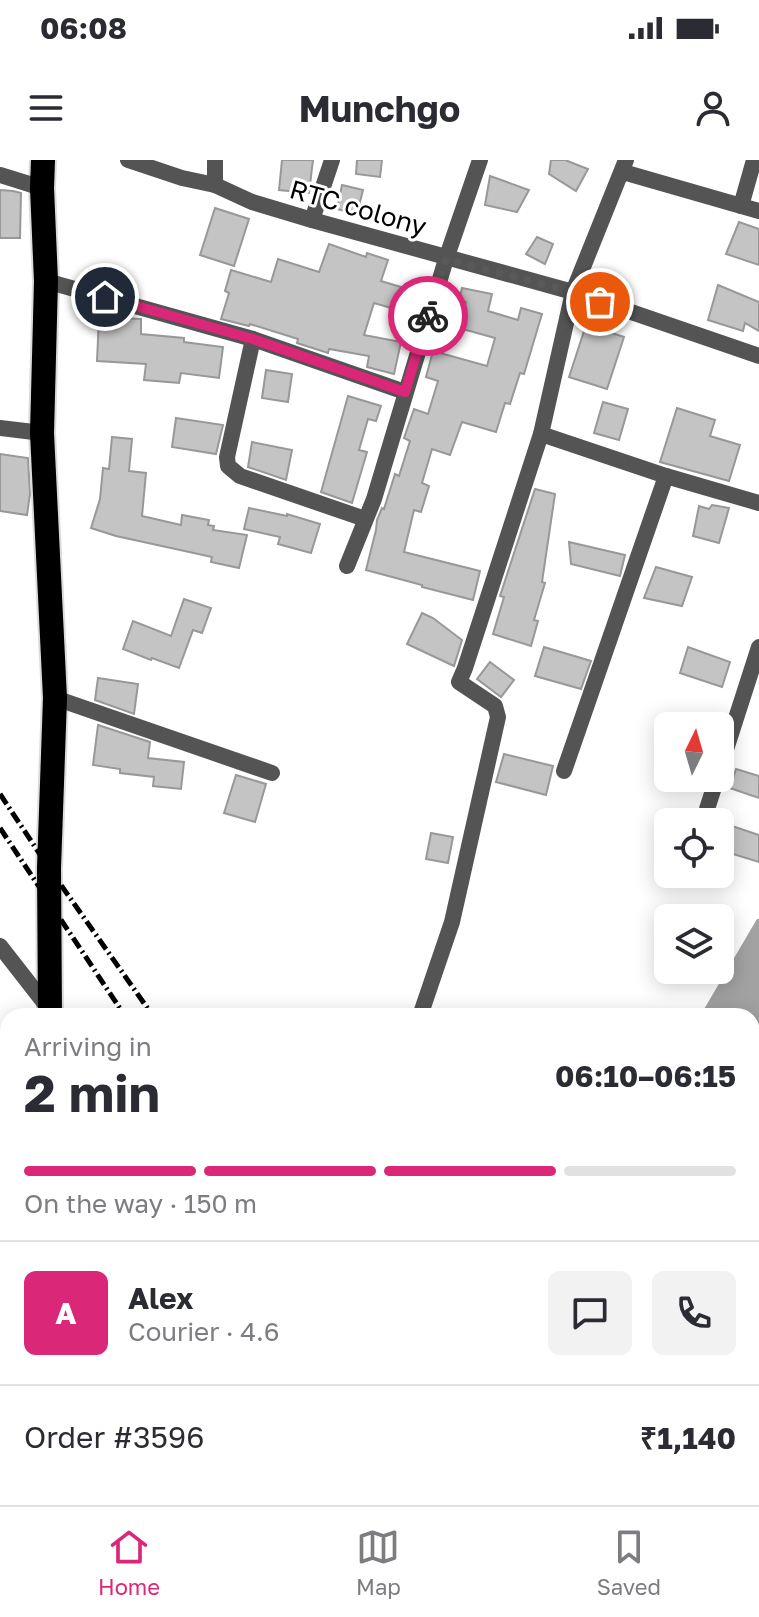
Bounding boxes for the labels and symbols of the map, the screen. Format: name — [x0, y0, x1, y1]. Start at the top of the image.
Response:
street label: RTC colony — [286, 173, 430, 242]
pin — [71, 263, 139, 331]
pin — [566, 268, 634, 336]
courier — [388, 276, 468, 356]
north arrow — [654, 712, 734, 792]

